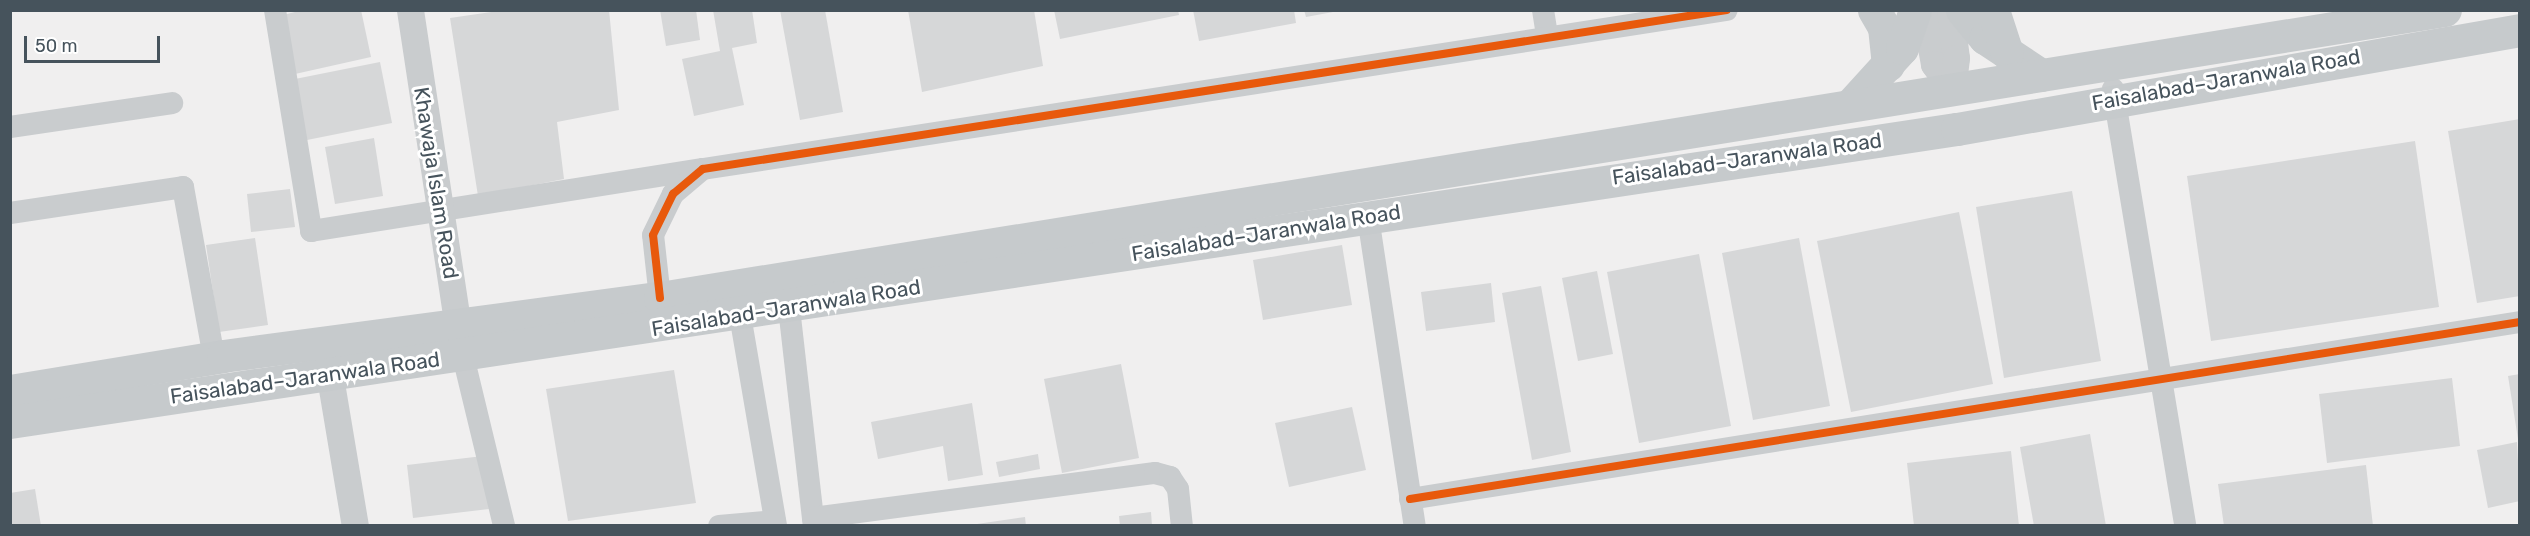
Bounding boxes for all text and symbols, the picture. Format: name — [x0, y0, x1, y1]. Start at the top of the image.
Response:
scale bar — [27, 24, 164, 62]
text: 50 m — [35, 35, 78, 57]
street label: Faisalabad–Jaranwala Road — [2090, 44, 2362, 116]
street label: Khawaja Islam Road — [408, 85, 464, 281]
street label: Faisalabad–Jaranwala Road — [1610, 128, 1884, 190]
street label: Faisalabad–Jaranwala Road — [1130, 199, 1402, 267]
street label: Faisalabad–Jaranwala Road — [650, 274, 922, 342]
street label: Faisalabad–Jaranwala Road — [168, 347, 442, 409]

